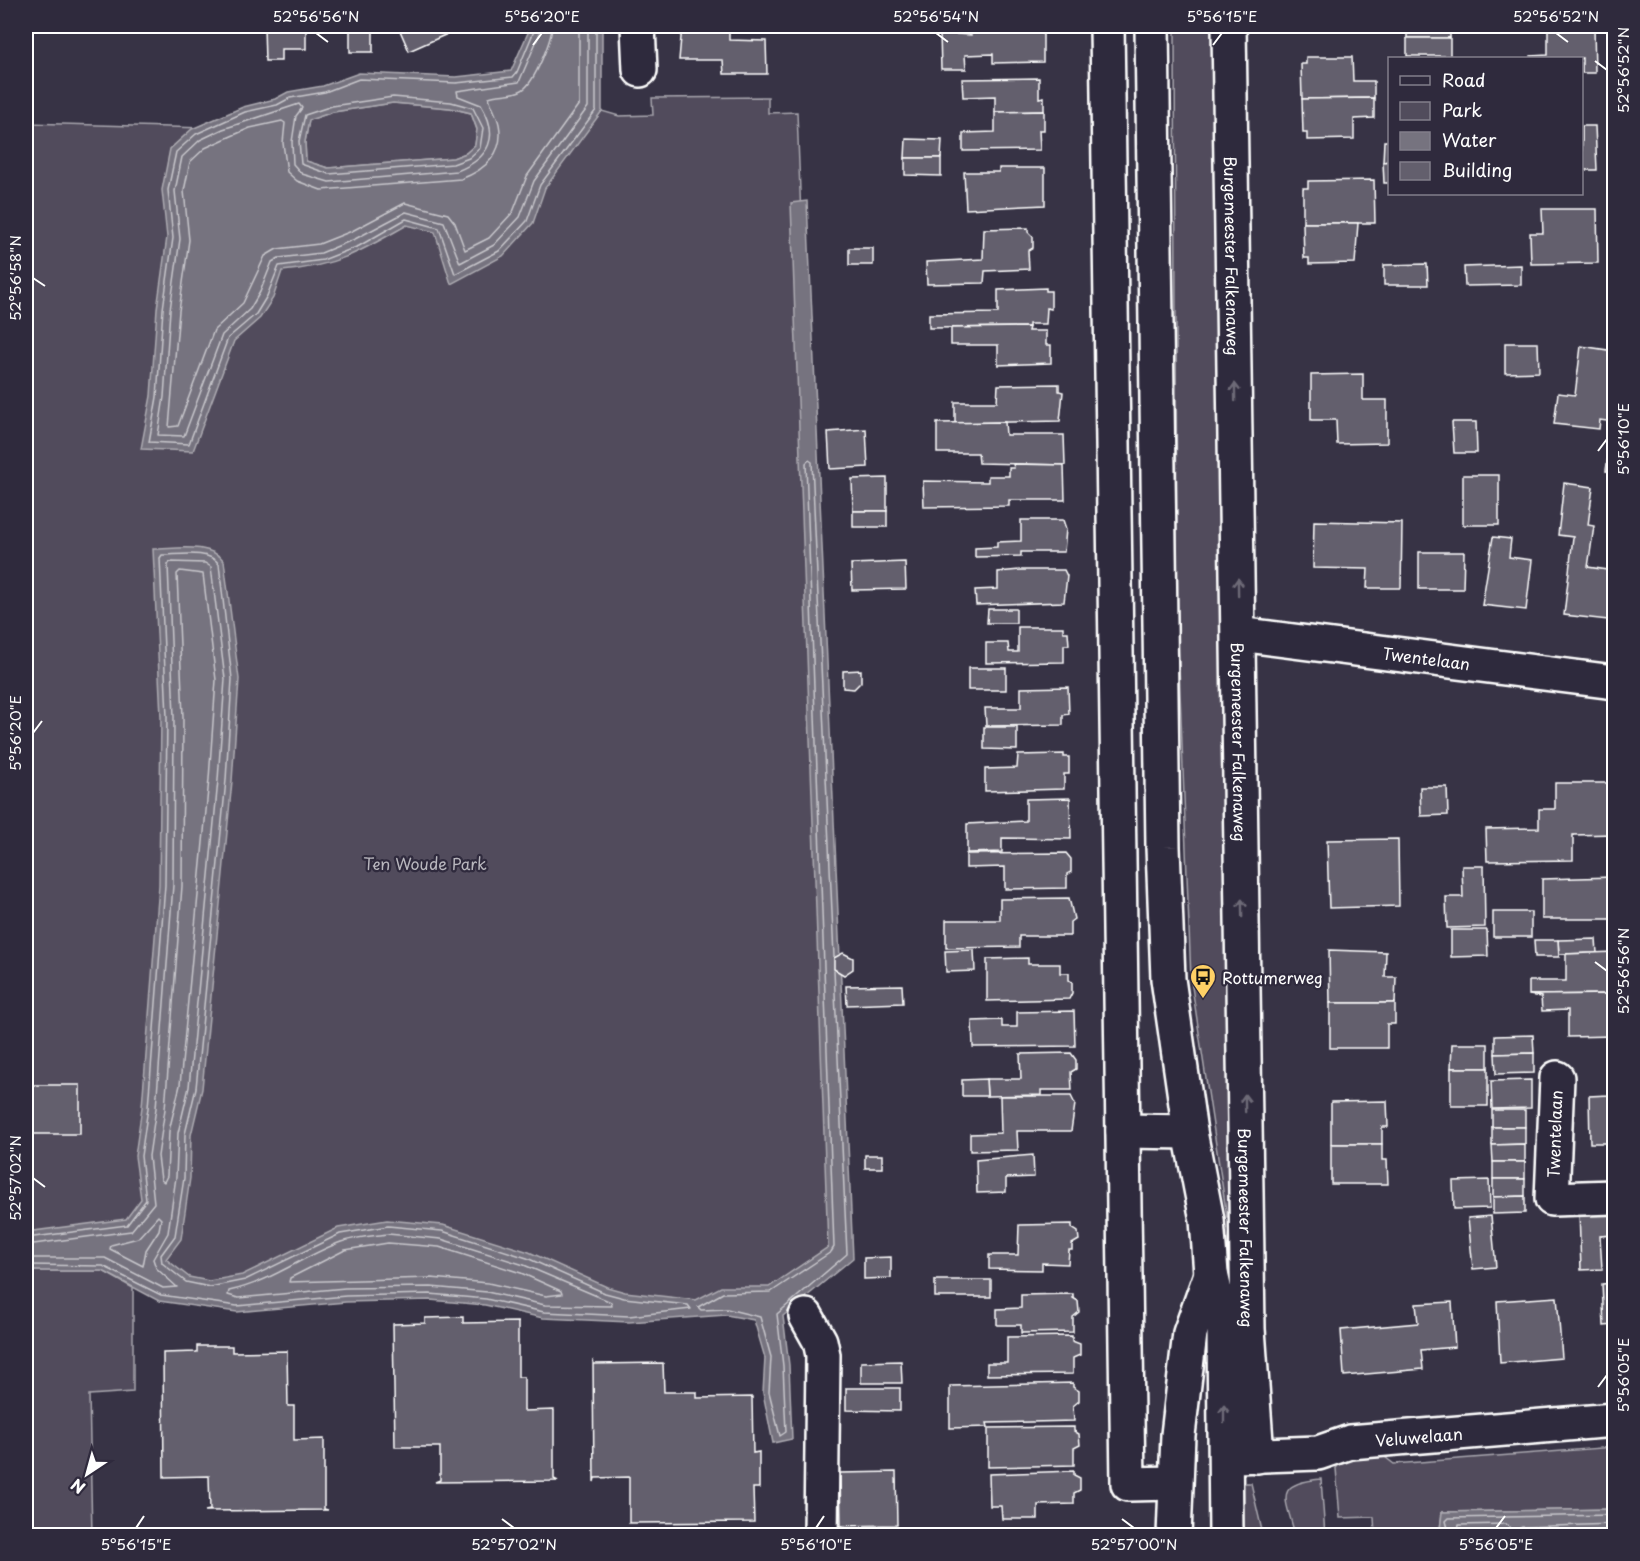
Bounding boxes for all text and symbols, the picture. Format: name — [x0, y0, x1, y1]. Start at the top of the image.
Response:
text: 52°56'56"N — [273, 4, 359, 27]
text: 5°56'20"E — [504, 4, 580, 27]
text: 52°56'54"N — [893, 4, 979, 27]
text: 5°56'15"E — [1186, 4, 1258, 27]
text: 52°56'52"N — [1513, 4, 1599, 27]
text: 52°56'52"N — [1611, 27, 1634, 113]
legend — [1388, 57, 1583, 195]
text: Road — [1442, 66, 1486, 93]
text: Park — [1442, 96, 1482, 123]
text: Water — [1442, 126, 1497, 153]
street label: Burgemeester Falkenaweg — [1219, 156, 1246, 356]
text: Building — [1442, 156, 1512, 183]
text: 52°56'58"N — [3, 235, 26, 321]
one-way arrow — [1230, 382, 1241, 402]
text: 5°56'10"E — [1611, 403, 1634, 475]
one-way arrow — [1232, 577, 1244, 597]
street label: Twentelaan — [1381, 641, 1472, 675]
street label: Burgemeester Falkenaweg — [1226, 642, 1253, 842]
text: 5°56'20"E — [3, 695, 26, 771]
park label: Ten Woude Park — [363, 851, 487, 875]
one-way arrow — [1236, 898, 1248, 918]
text: 52°56'56"N — [1611, 928, 1634, 1014]
bus stop icon: Rottumerweg — [1188, 962, 1218, 1000]
place label: Rottumerweg — [1222, 965, 1323, 989]
street label: Twentelaan — [1540, 1090, 1568, 1178]
one-way arrow — [1239, 1093, 1250, 1113]
street label: Burgemeester Falkenaweg — [1233, 1128, 1260, 1328]
text: 52°57'02"N — [3, 1135, 26, 1221]
text: 5°56'05"E — [1611, 1338, 1634, 1412]
one-way arrow — [1218, 1405, 1230, 1425]
street label: Veluwelaan — [1374, 1421, 1463, 1452]
north arrow — [57, 1444, 117, 1504]
text: N — [65, 1474, 90, 1500]
text: 5°56'15"E — [100, 1532, 172, 1555]
text: 52°57'02"N — [471, 1532, 557, 1555]
text: 5°56'10"E — [780, 1532, 852, 1555]
text: 52°57'00"N — [1090, 1532, 1178, 1555]
text: 5°56'05"E — [1459, 1532, 1533, 1555]

